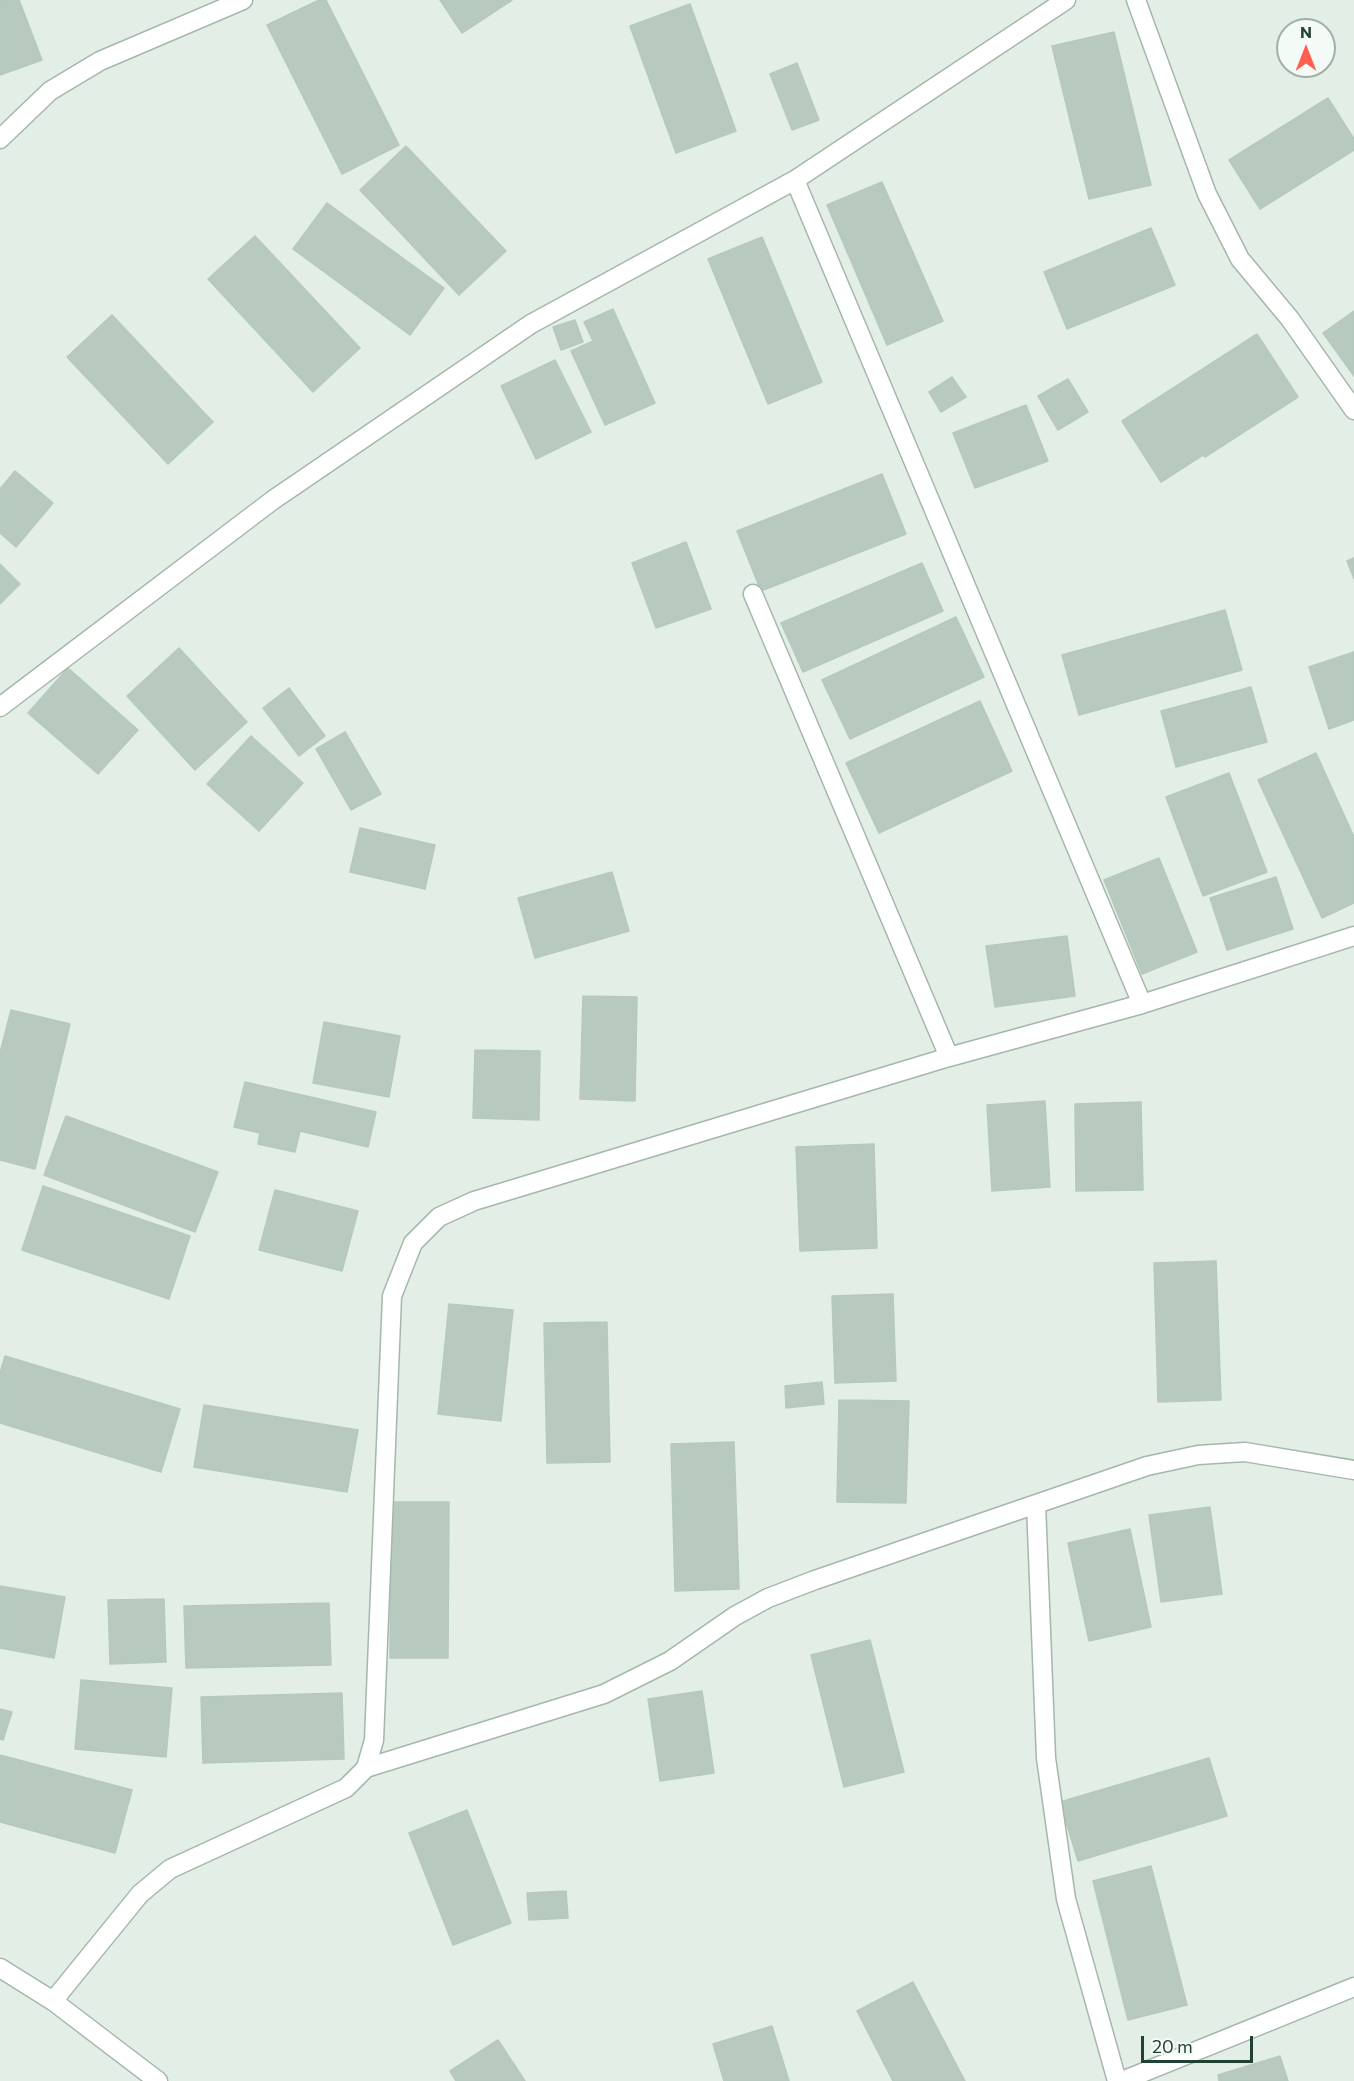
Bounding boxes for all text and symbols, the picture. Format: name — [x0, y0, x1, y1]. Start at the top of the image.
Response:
north arrow — [1276, 18, 1336, 78]
text: N — [1300, 22, 1312, 41]
scale bar — [1144, 2024, 1256, 2062]
text: 20 m — [1152, 2035, 1193, 2057]

